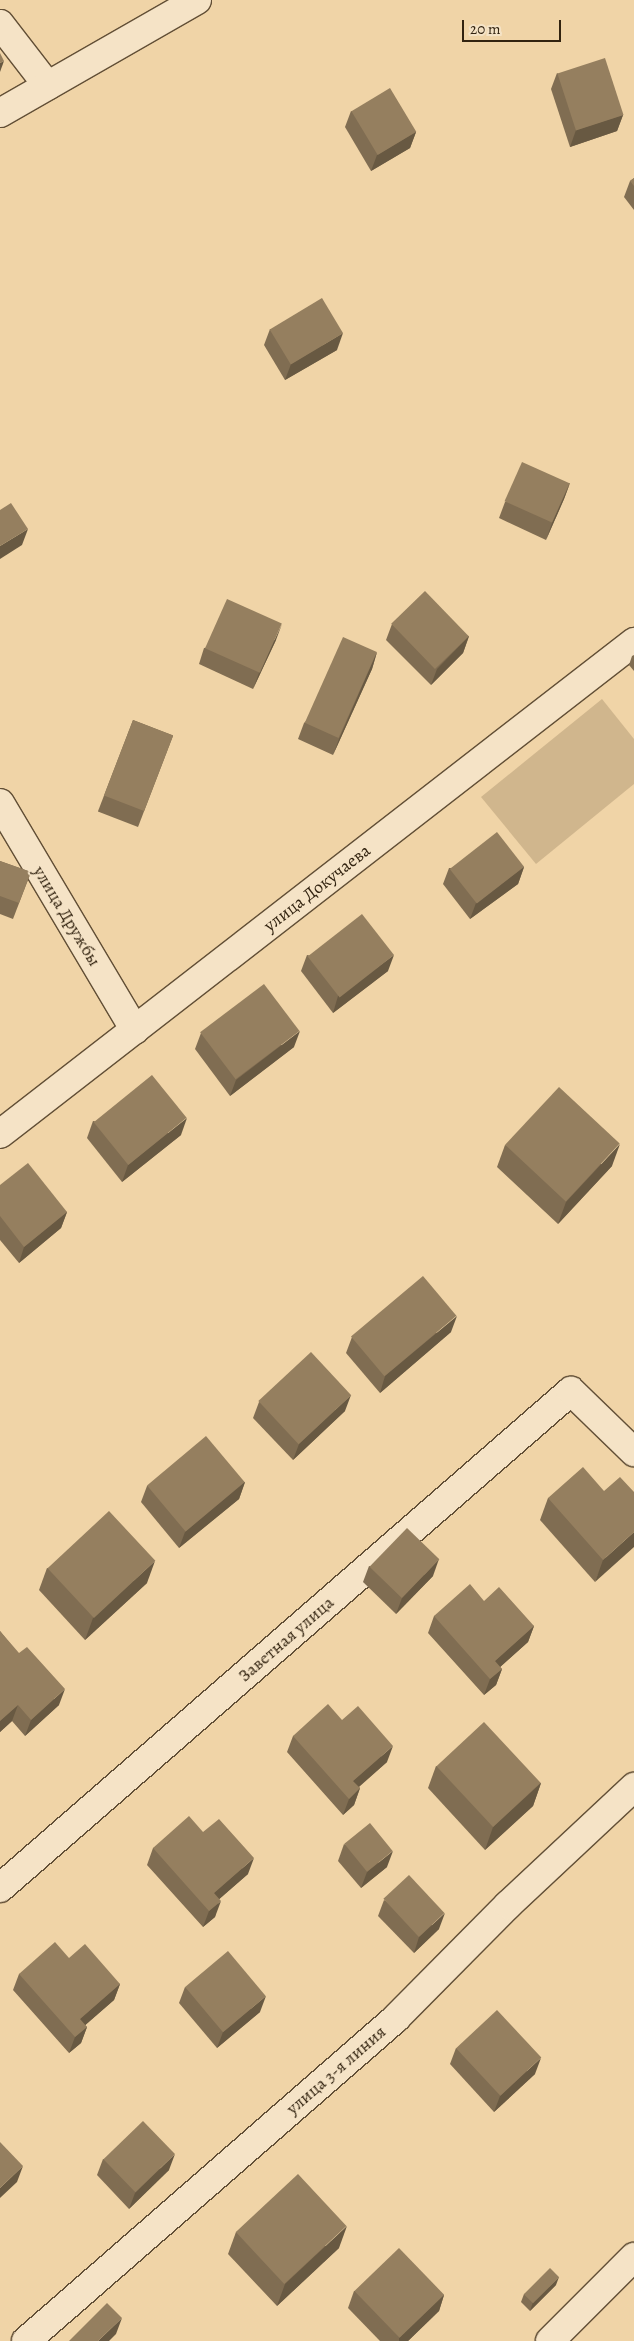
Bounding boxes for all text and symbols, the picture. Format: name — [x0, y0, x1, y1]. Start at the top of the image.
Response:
scale bar — [464, 10, 563, 42]
text: 20 m — [470, 19, 501, 39]
street label: улица Докучаева — [259, 840, 375, 936]
street label: улица Дружбы — [29, 862, 105, 970]
street label: Заветная улица — [234, 1592, 338, 1686]
street label: улица 3-я линия — [282, 2021, 390, 2119]

